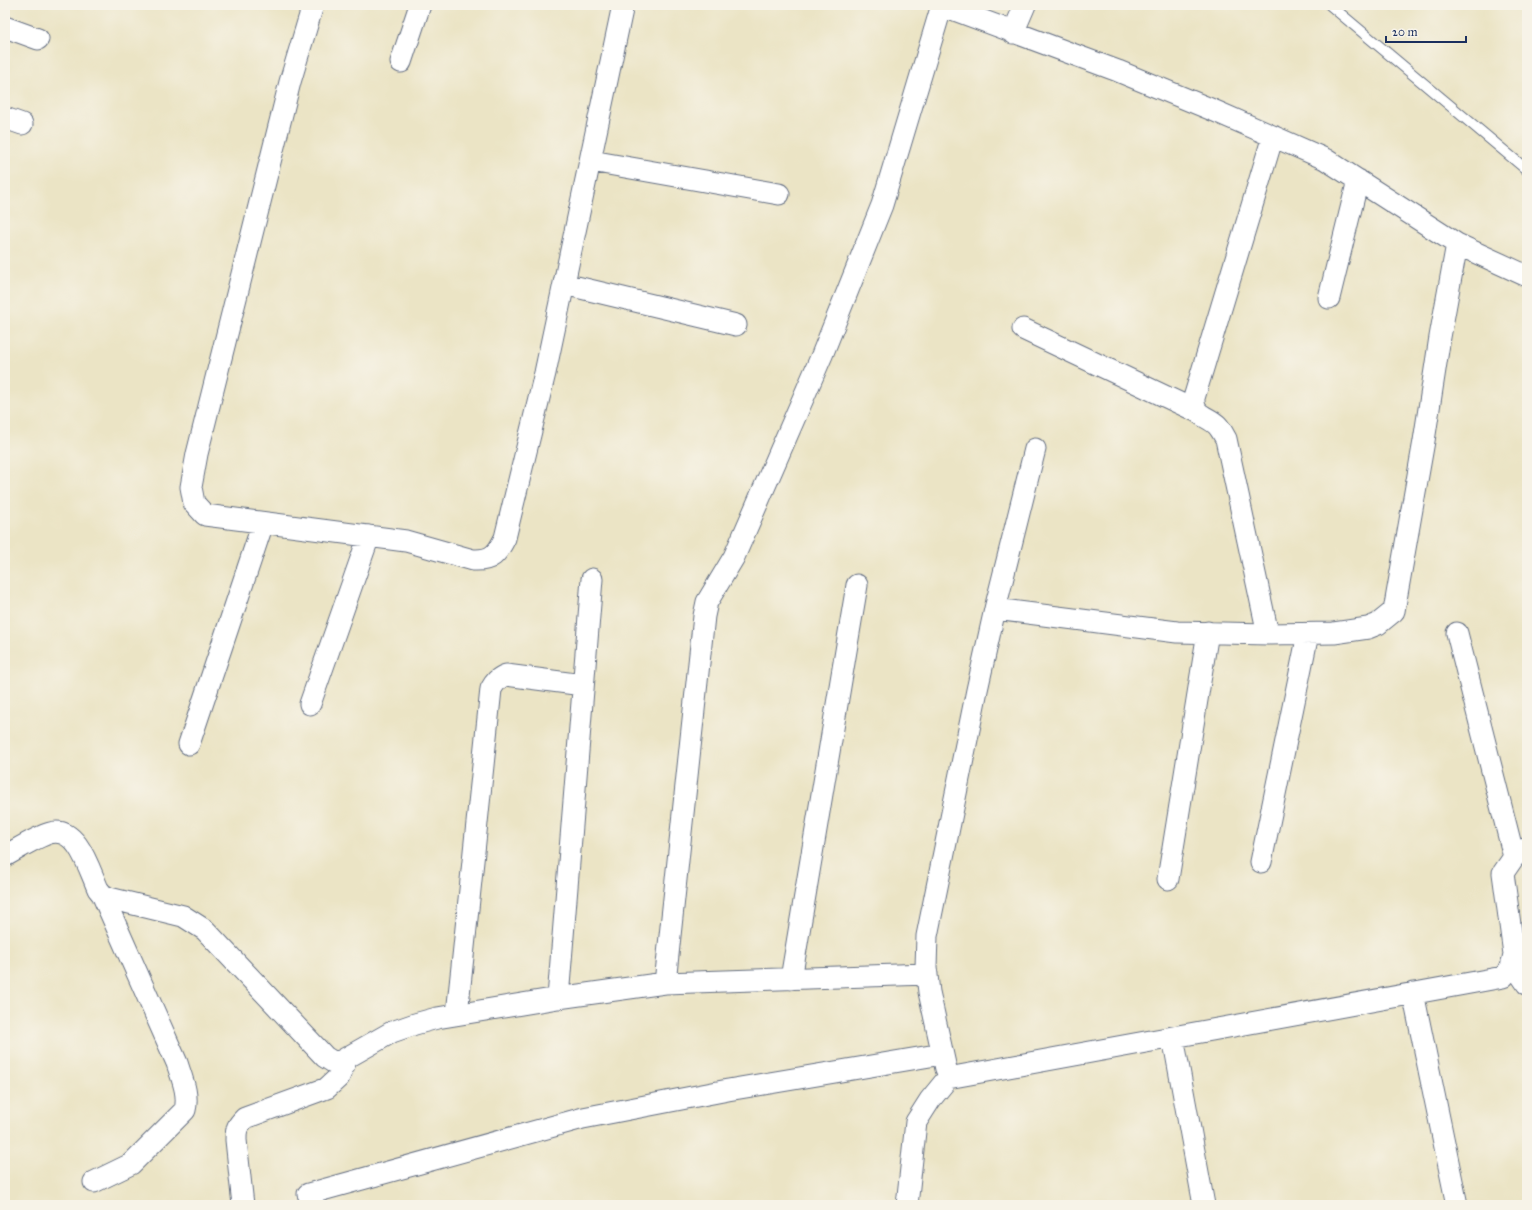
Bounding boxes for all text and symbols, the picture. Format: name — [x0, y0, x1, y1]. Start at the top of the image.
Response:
scale bar — [1386, 18, 1466, 44]
text: 20 m — [1392, 25, 1418, 39]

